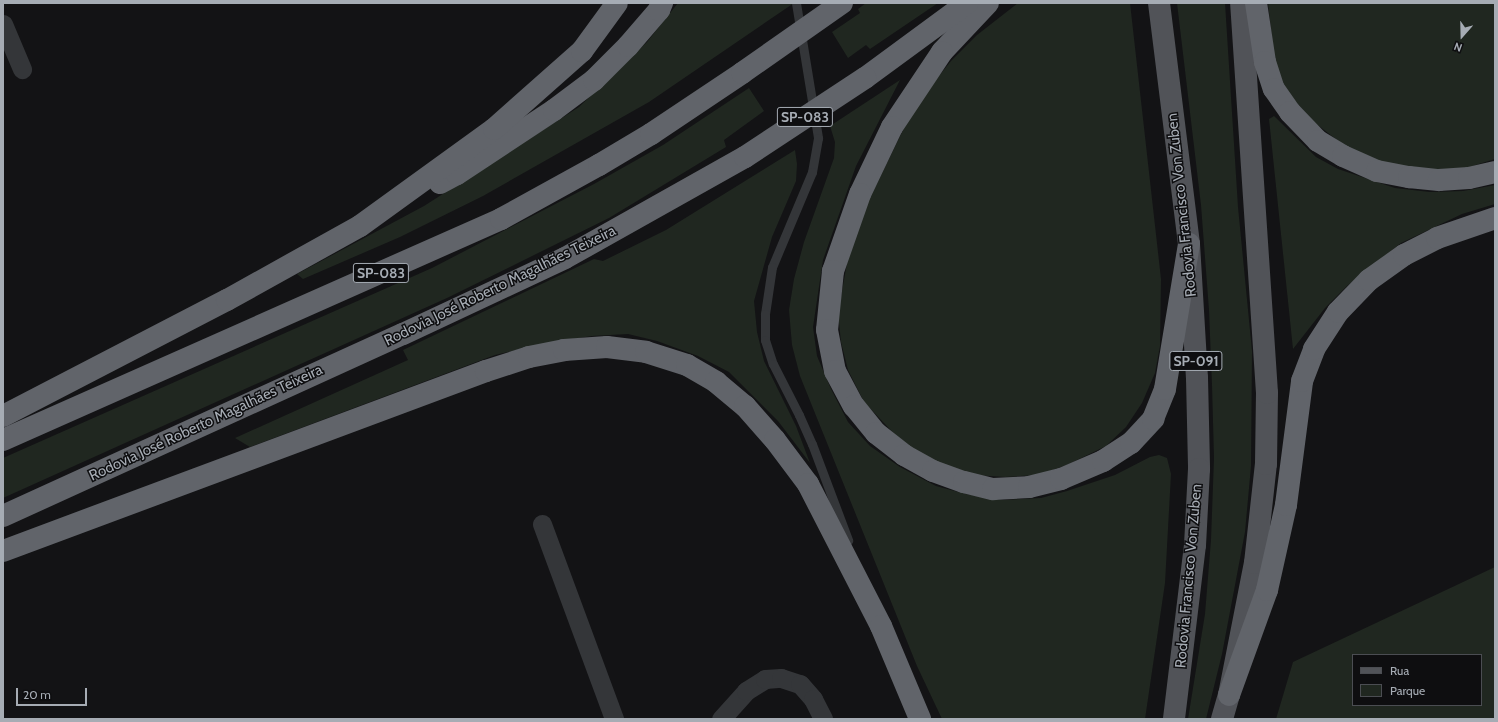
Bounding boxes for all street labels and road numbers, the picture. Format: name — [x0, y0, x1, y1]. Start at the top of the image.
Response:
road number: SP-083 — [776, 105, 834, 129]
street label: Rodovia Francisco Von Zuben — [1163, 112, 1201, 298]
street label: Rodovia José Roberto Magalhães Teixeira — [381, 222, 619, 350]
road number: SP-083 — [352, 261, 410, 285]
road number: SP-091 — [1169, 349, 1223, 373]
street label: Rodovia José Roberto Magalhães Teixeira — [86, 361, 326, 485]
street label: Rodovia Francisco Von Zuben — [1172, 483, 1206, 669]

